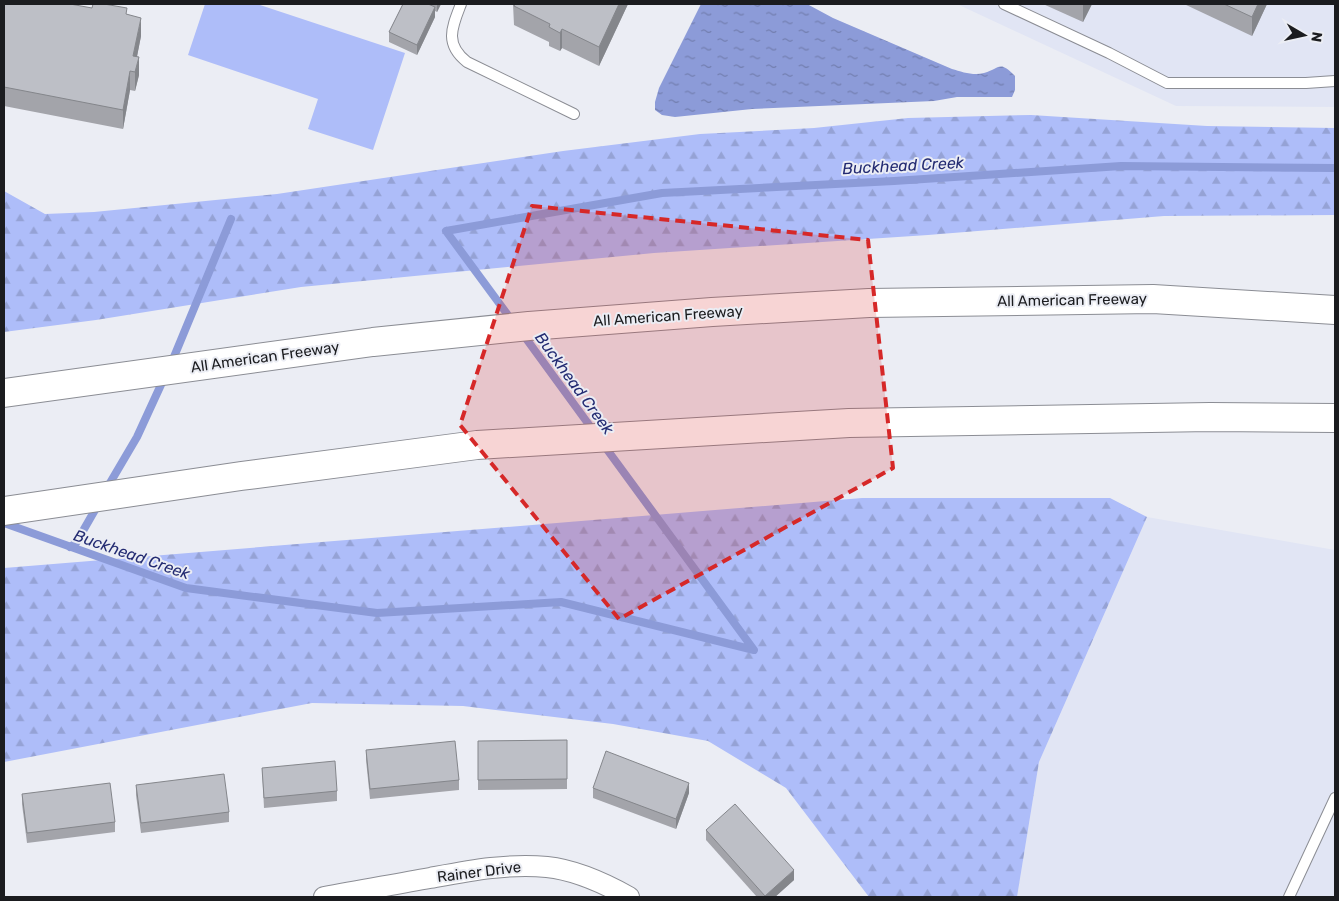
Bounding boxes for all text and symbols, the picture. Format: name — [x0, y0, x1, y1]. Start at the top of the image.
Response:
north arrow — [1279, 10, 1329, 60]
text: N — [1307, 31, 1326, 43]
water label: Buckhead Creek — [842, 153, 965, 178]
street label: All American Freeway — [997, 290, 1147, 310]
street label: All American Freeway — [593, 302, 743, 330]
water label: Buckhead Creek — [531, 328, 618, 439]
street label: All American Freeway — [190, 338, 340, 376]
water label: Buckhead Creek — [71, 526, 193, 584]
street label: Rainer Drive — [436, 858, 522, 886]

